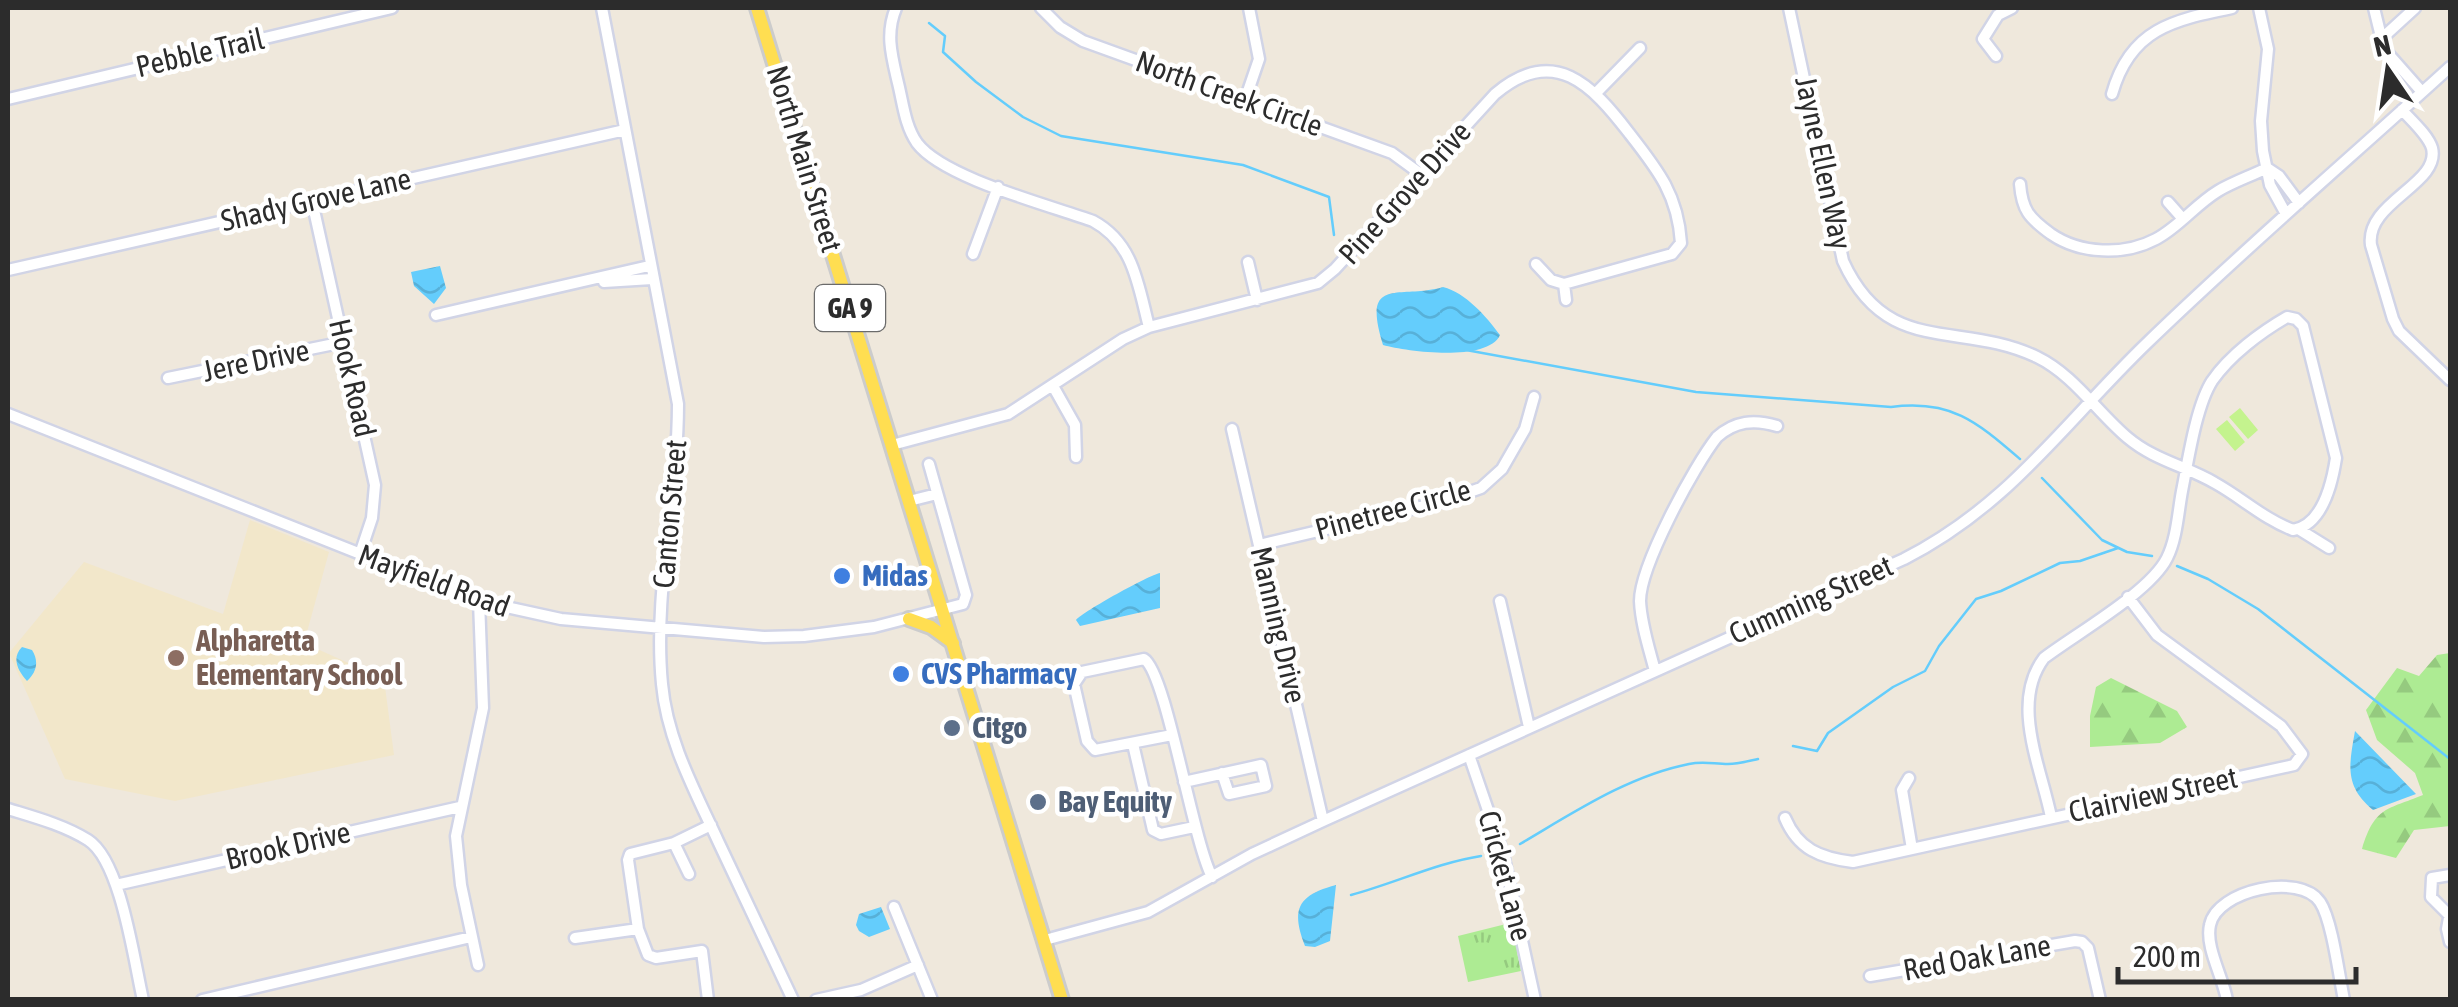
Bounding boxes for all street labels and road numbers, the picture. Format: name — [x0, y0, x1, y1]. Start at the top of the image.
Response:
street label: Pebble Trail — [132, 21, 267, 83]
street label: North Creek Circle — [1131, 44, 1327, 143]
street label: North Main Street — [760, 61, 849, 256]
street label: Jayne Ellen Way — [1789, 73, 1859, 252]
street label: Pine Grove Drive — [1331, 114, 1477, 271]
street label: Shady Grove Lane — [217, 161, 414, 237]
road number: GA 9 — [815, 285, 885, 331]
street label: Hook Road — [323, 315, 383, 440]
street label: Jere Drive — [199, 332, 312, 388]
street label: Canton Street — [646, 438, 692, 590]
street label: Pinetree Circle — [1311, 472, 1474, 546]
street label: Mayfield Road — [354, 537, 515, 623]
street label: Manning Drive — [1244, 543, 1314, 706]
street label: Cumming Street — [1724, 548, 1898, 650]
street label: Clairview Street — [2065, 760, 2240, 828]
street label: Cricket Lane — [1472, 807, 1540, 944]
street label: Brook Drive — [222, 814, 353, 876]
street label: Red Oak Lane — [1900, 927, 2053, 987]

